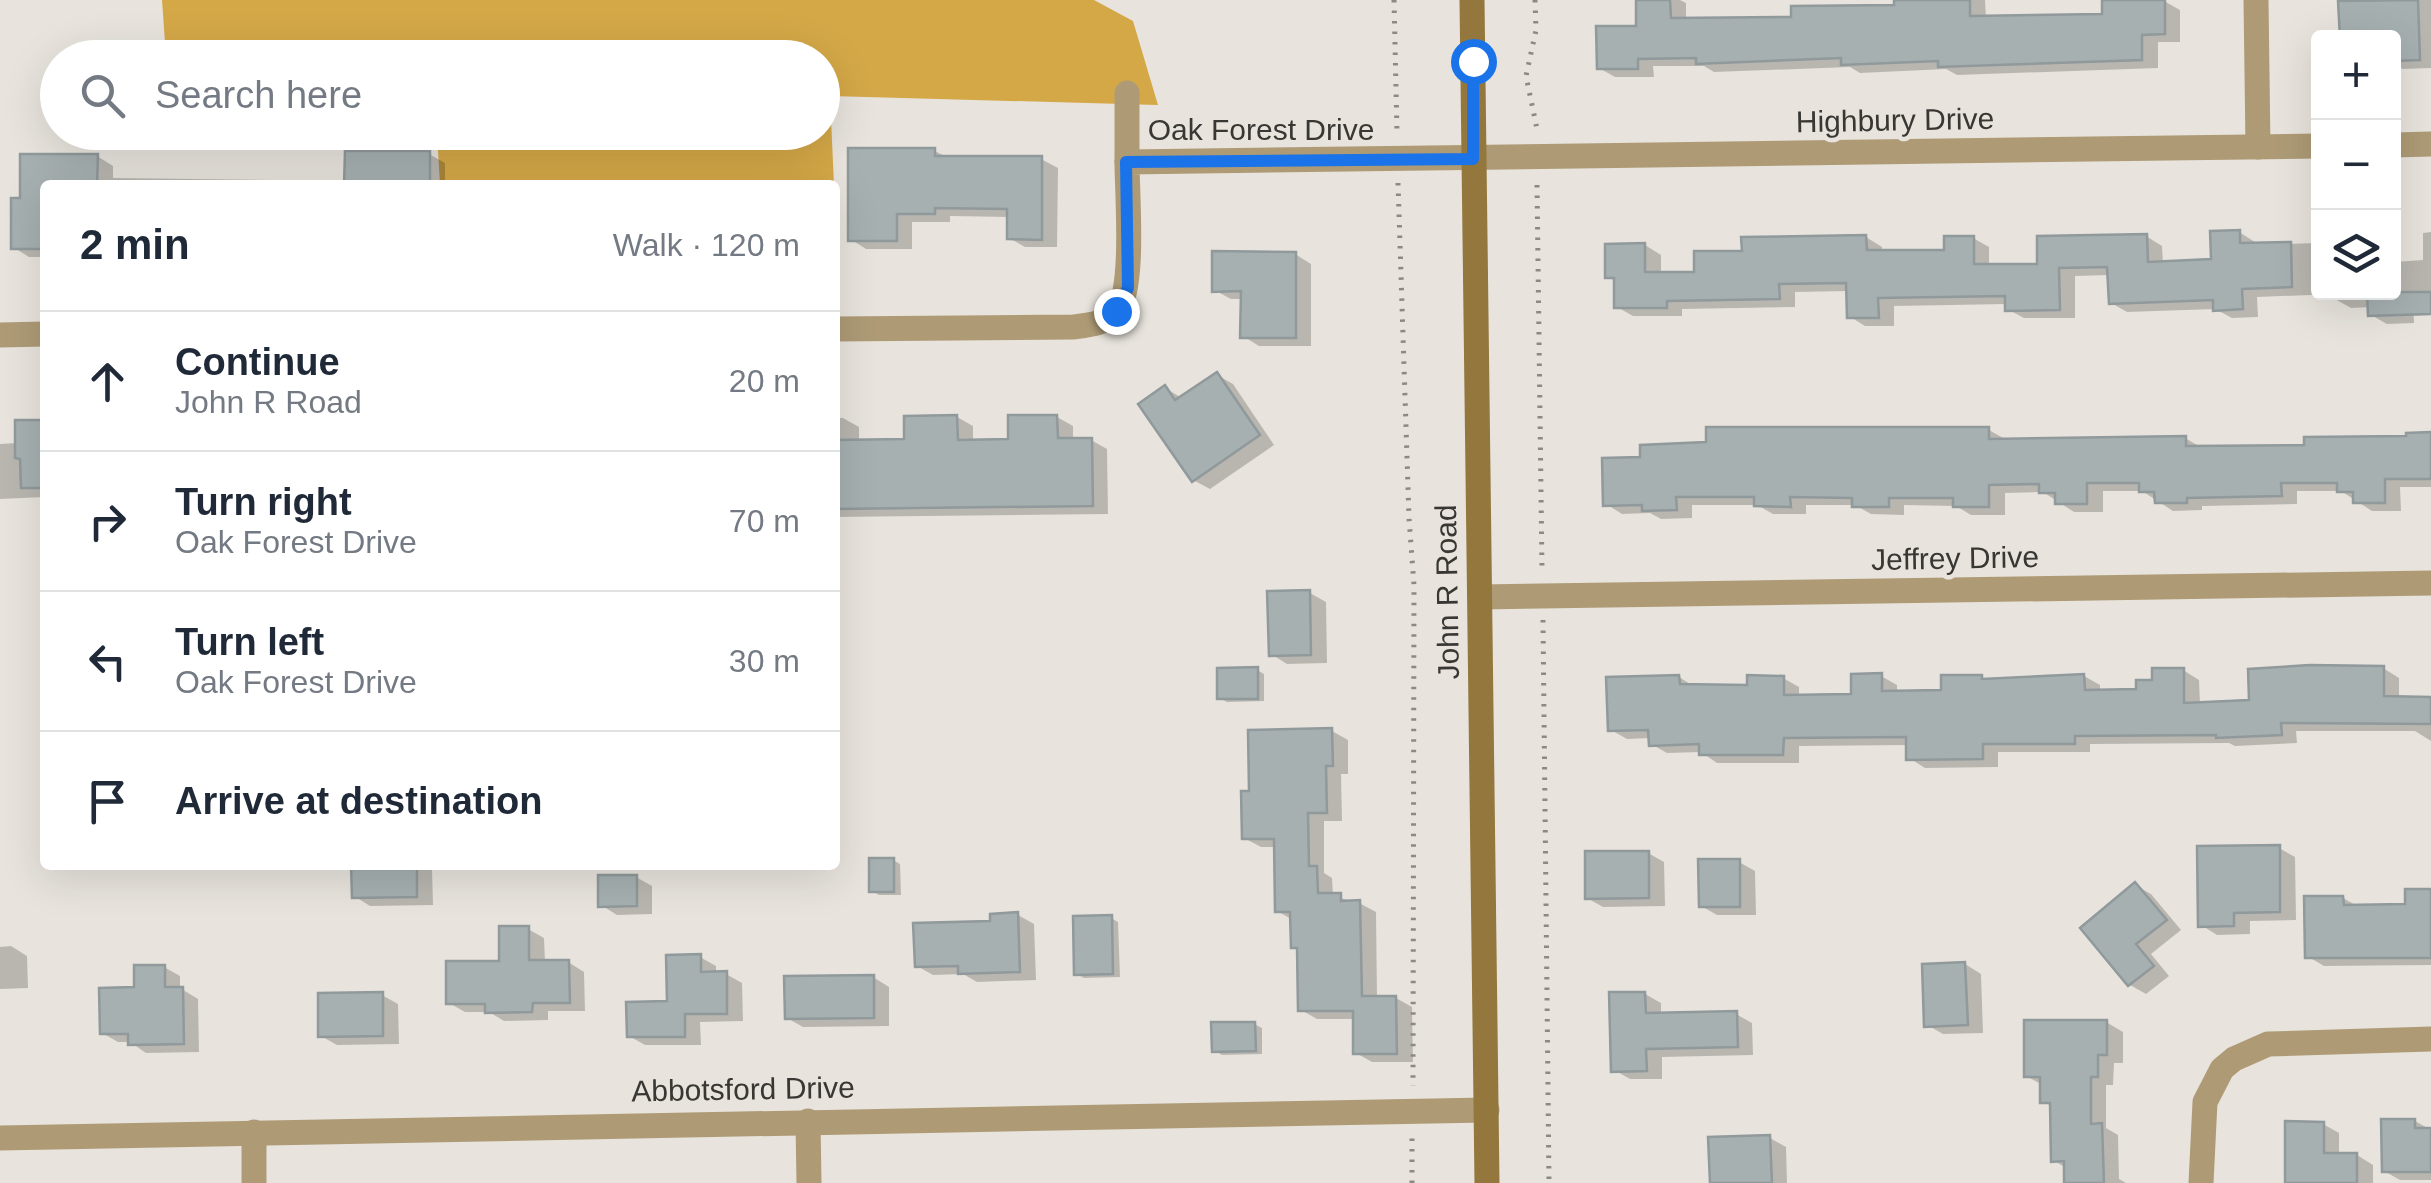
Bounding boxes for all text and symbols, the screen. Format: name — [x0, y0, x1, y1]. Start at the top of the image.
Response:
map controls — [2311, 30, 2401, 300]
button: + — [2311, 30, 2401, 120]
route start — [1451, 39, 1497, 85]
search box — [40, 40, 840, 150]
icon: search — [75, 68, 130, 123]
text: Search here — [155, 74, 362, 116]
street label: Highbury Drive — [1796, 102, 1994, 138]
street label: Oak Forest Drive — [1148, 113, 1374, 146]
button: − — [2311, 120, 2401, 210]
button: layers — [2311, 210, 2401, 300]
text: 2 min — [80, 221, 190, 268]
text: Walk · 120 m — [613, 227, 800, 263]
route end — [1094, 289, 1140, 335]
text: Continue — [175, 341, 340, 383]
icon: ahead — [80, 354, 135, 409]
text: 20 m — [729, 363, 800, 399]
text: John R Road — [175, 384, 362, 420]
text: Turn right — [175, 481, 352, 523]
icon: right — [80, 494, 135, 549]
text: 70 m — [729, 503, 800, 539]
street label: John R Road — [1429, 504, 1465, 680]
text: Oak Forest Drive — [175, 524, 417, 560]
street label: Jeffrey Drive — [1871, 540, 2039, 576]
text: Turn left — [175, 621, 324, 663]
icon: left — [80, 634, 135, 689]
text: 30 m — [729, 643, 800, 679]
text: Oak Forest Drive — [175, 664, 417, 700]
icon: arrive — [80, 774, 135, 829]
text: Arrive at destination — [175, 780, 542, 822]
street label: Abbotsford Drive — [631, 1071, 855, 1107]

